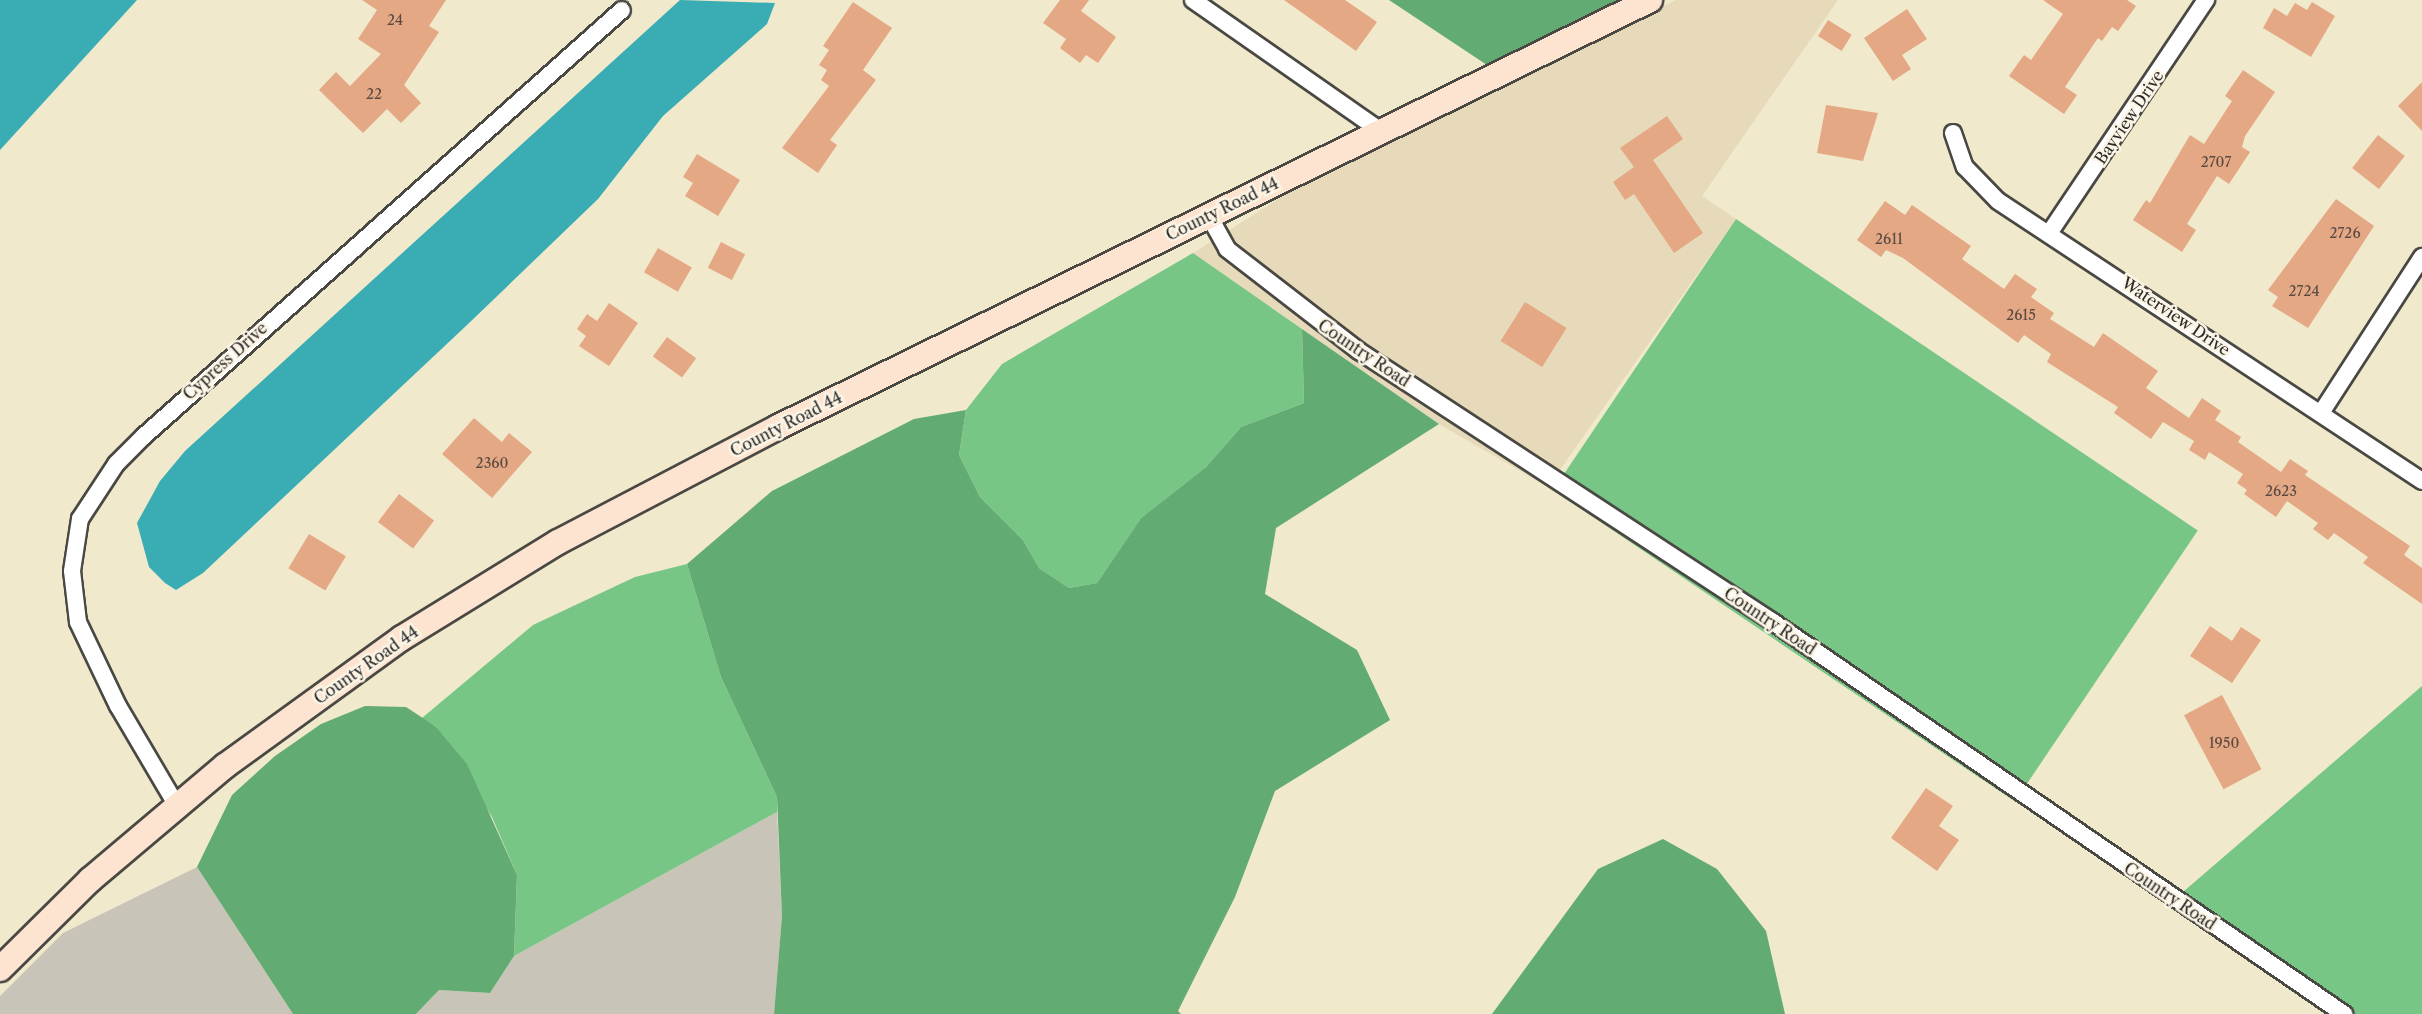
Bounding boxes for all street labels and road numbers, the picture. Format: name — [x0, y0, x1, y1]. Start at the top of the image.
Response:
street label: Bayview Drive — [2090, 66, 2168, 168]
street label: County Road 44 — [1162, 173, 1282, 245]
street label: Waterview Drive — [2118, 272, 2234, 360]
street label: Country Road — [1314, 315, 1414, 391]
street label: Cypress Drive — [179, 318, 271, 404]
street label: County Road 44 — [727, 387, 845, 461]
street label: Country Road — [1720, 583, 1820, 659]
street label: County Road 44 — [310, 622, 422, 708]
street label: Country Road — [2120, 858, 2220, 934]

